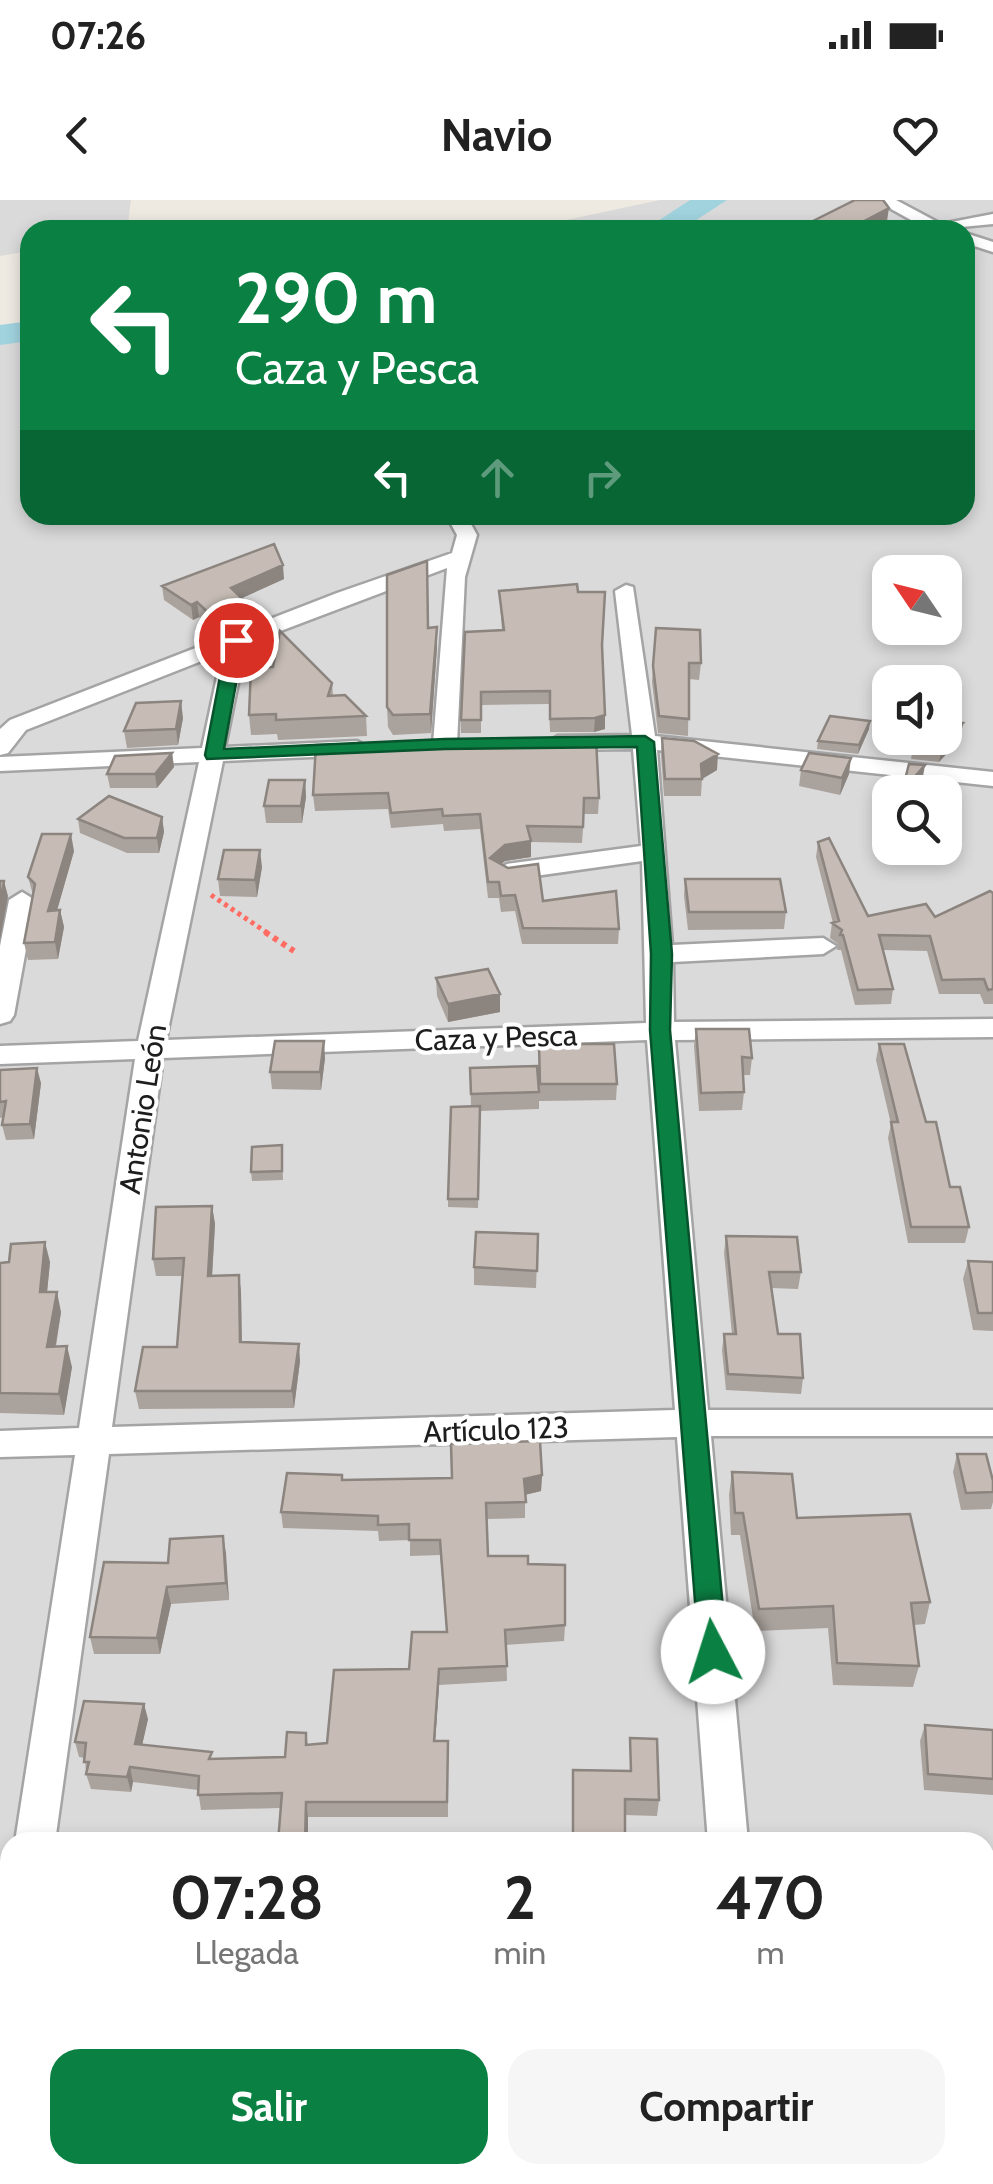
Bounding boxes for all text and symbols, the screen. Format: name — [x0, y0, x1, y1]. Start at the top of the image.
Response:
text: 07:26 — [50, 12, 146, 59]
icon: back — [50, 108, 105, 163]
text: Navio — [441, 108, 552, 162]
icon: heart — [888, 108, 943, 163]
text: 290 m — [235, 255, 437, 341]
icon: left — [70, 260, 200, 390]
text: Caza y Pesca — [235, 341, 479, 395]
icon: left — [365, 450, 420, 505]
icon: ahead — [470, 450, 525, 505]
icon: right — [575, 450, 630, 505]
north arrow — [872, 555, 962, 645]
map controls — [872, 555, 962, 865]
pin — [194, 598, 279, 683]
icon: arrive — [209, 613, 264, 668]
button: sound — [872, 665, 962, 755]
button: search — [872, 775, 962, 865]
street label: Caza y Pesca — [414, 1016, 578, 1059]
street label: Antonio León — [111, 1021, 174, 1196]
street label: Artículo 123 — [423, 1408, 569, 1451]
position arrow — [661, 1600, 765, 1704]
text: 07:28 — [170, 1861, 324, 1934]
text: 2 — [504, 1861, 536, 1934]
text: 470 — [716, 1861, 825, 1934]
text: Llegada — [195, 1933, 299, 1972]
text: min — [493, 1933, 546, 1972]
text: m — [757, 1933, 785, 1972]
button: Salir — [50, 2049, 488, 2164]
button: Compartir — [508, 2049, 945, 2164]

